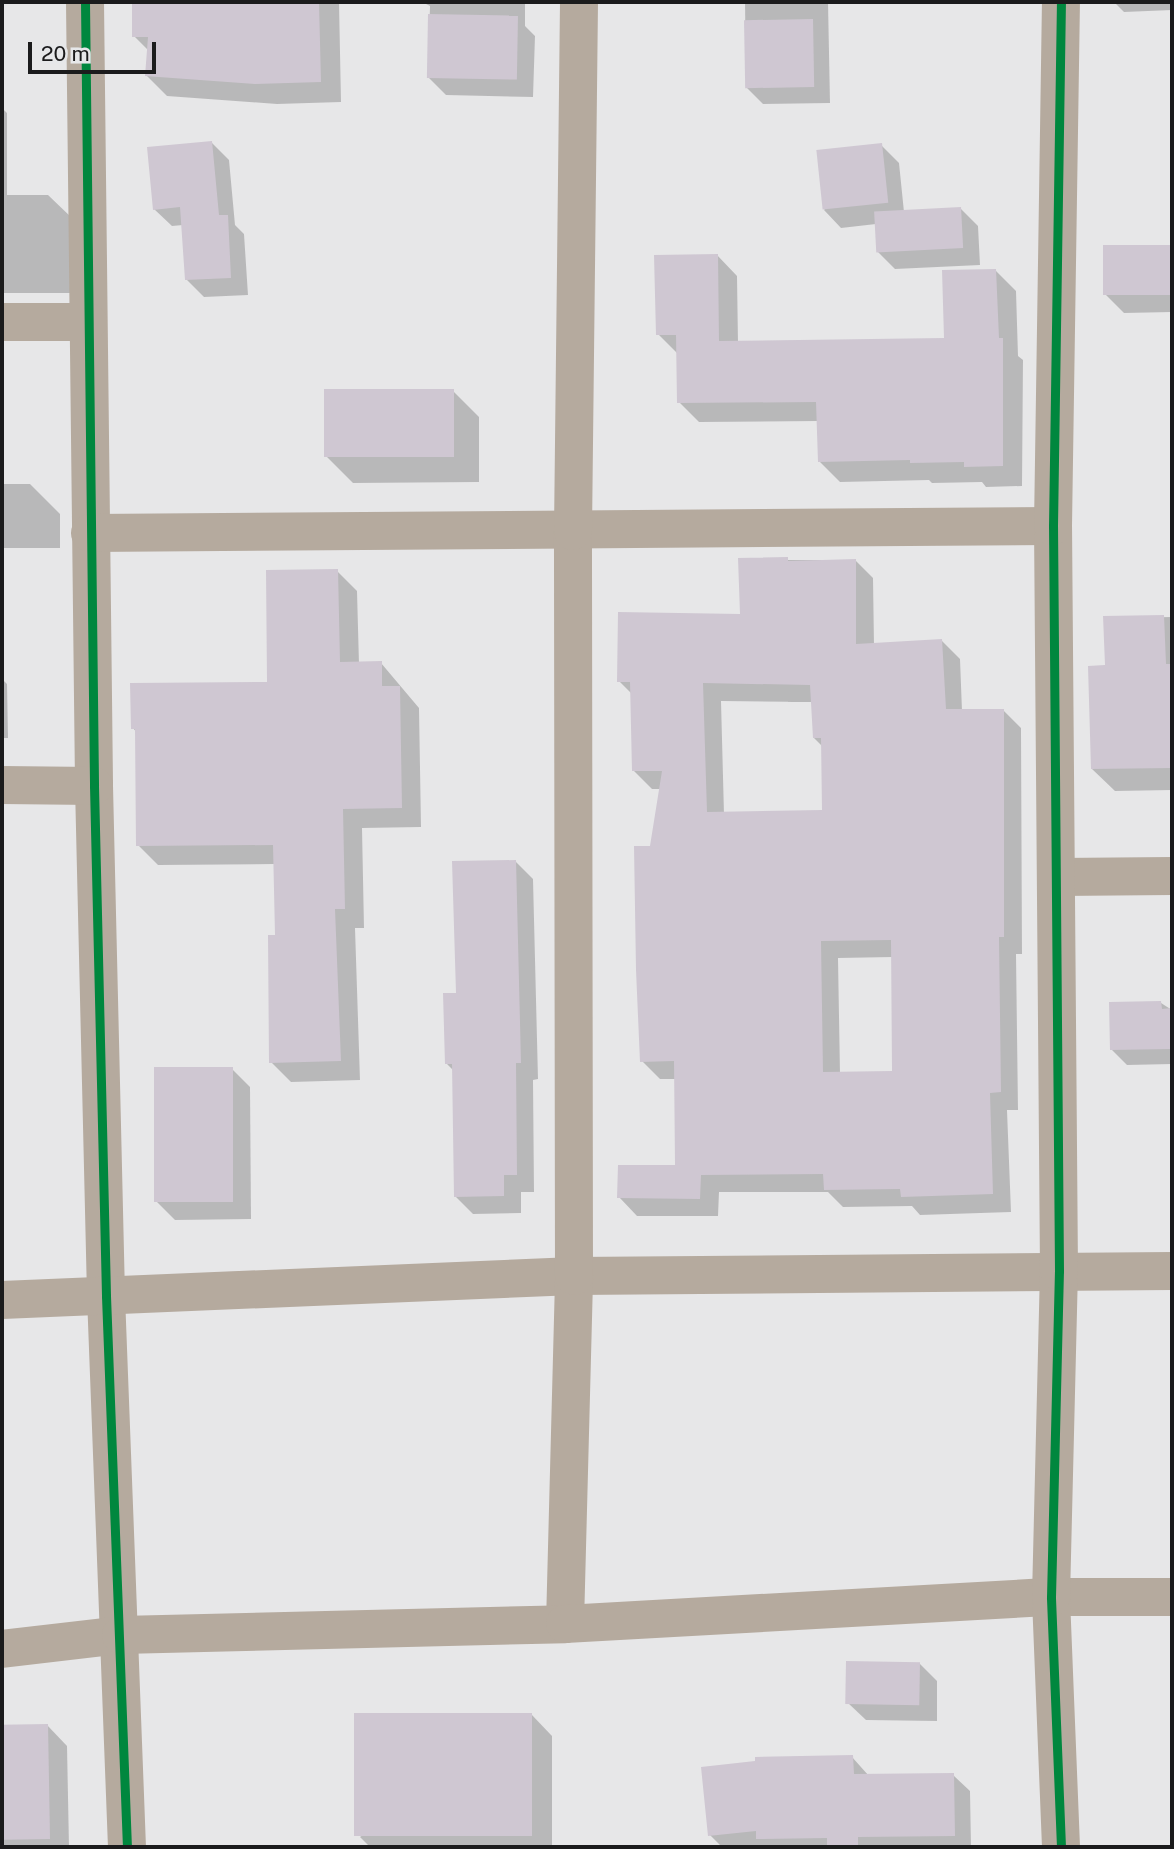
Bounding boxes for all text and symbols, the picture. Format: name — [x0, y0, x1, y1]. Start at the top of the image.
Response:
scale bar — [32, 28, 159, 72]
text: 20 m — [41, 41, 90, 66]

